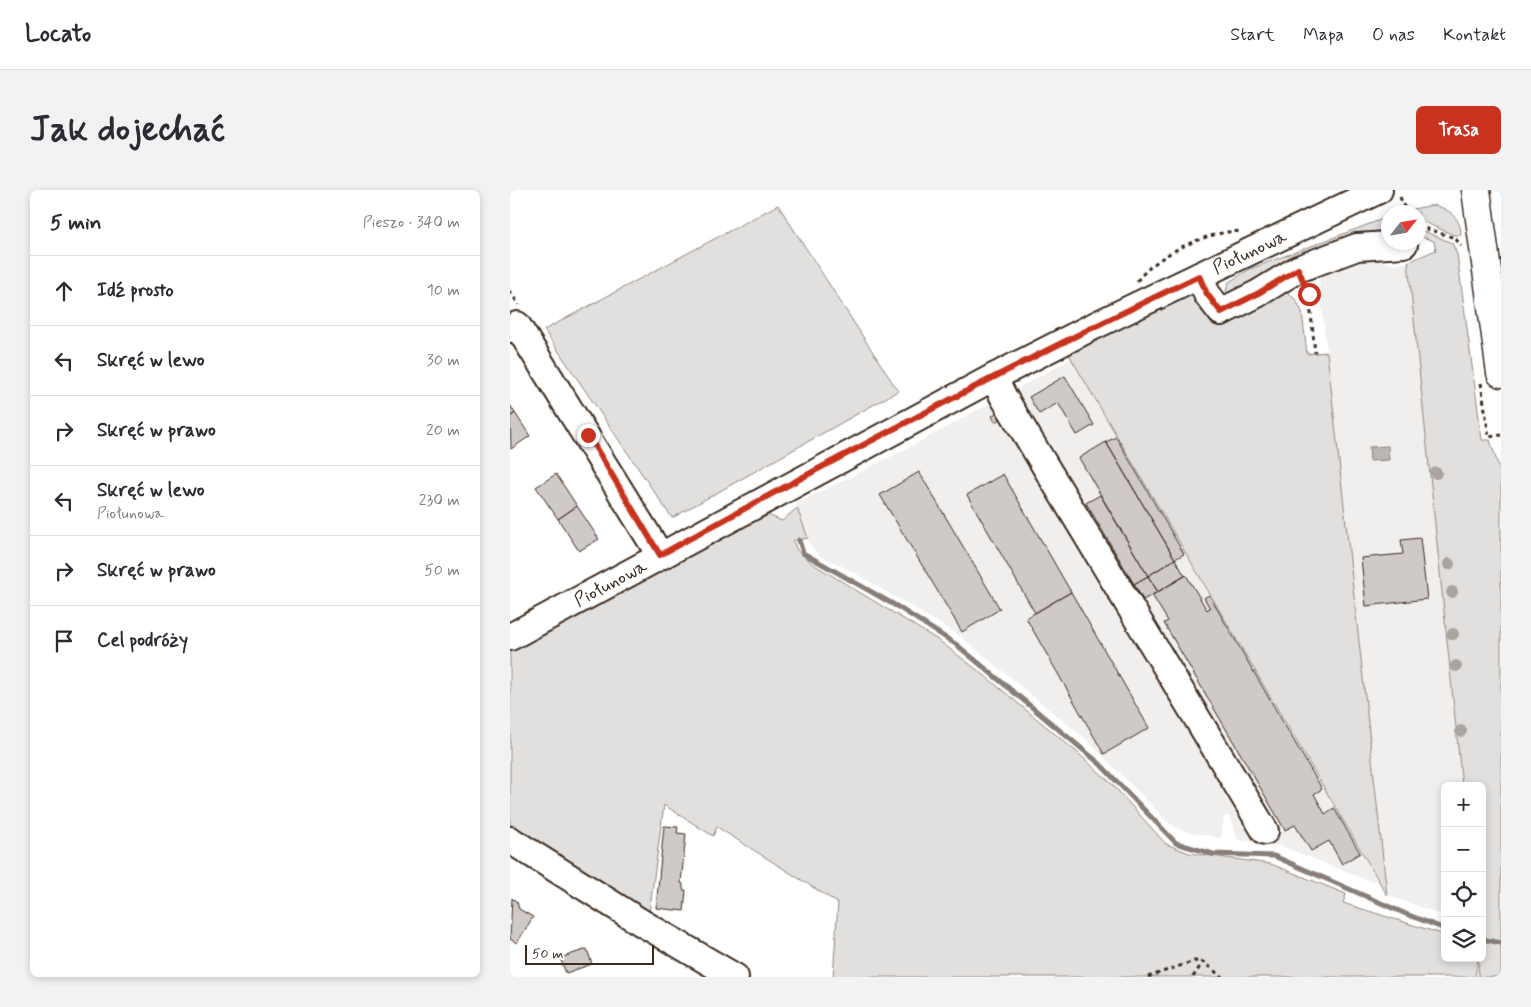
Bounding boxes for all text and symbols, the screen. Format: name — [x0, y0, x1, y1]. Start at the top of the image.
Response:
text: Locato — [25, 19, 91, 50]
text: Start — [1230, 23, 1275, 47]
text: Mapa — [1303, 23, 1344, 47]
text: O nas — [1372, 23, 1415, 47]
text: Kontakt — [1443, 23, 1506, 47]
button: Trasa — [1416, 106, 1501, 154]
text: Jak dojechać — [30, 107, 225, 153]
north arrow — [1381, 205, 1426, 250]
text: 5 min — [50, 209, 102, 237]
text: Pieszo · 340 m — [363, 212, 460, 233]
street label: Piołunowa — [1208, 223, 1291, 280]
icon: ahead — [50, 277, 78, 305]
text: Idź prosto — [97, 278, 174, 303]
text: 10 m — [427, 280, 460, 301]
route start — [1298, 283, 1321, 306]
icon: left — [50, 347, 78, 375]
text: Skręć w lewo — [97, 348, 205, 373]
text: 30 m — [427, 350, 460, 371]
icon: right — [50, 417, 78, 445]
text: Skręć w prawo — [97, 418, 216, 443]
text: 20 m — [426, 420, 460, 441]
route end — [577, 424, 600, 447]
text: Skręć w lewo — [97, 478, 205, 503]
icon: left — [50, 487, 78, 515]
text: 230 m — [419, 490, 460, 511]
text: Piołunowa — [97, 503, 164, 524]
street label: Piołunowa — [570, 553, 652, 613]
icon: right — [50, 557, 78, 585]
text: Skręć w prawo — [97, 558, 216, 583]
text: 50 m — [424, 560, 460, 581]
icon: arrive — [50, 627, 78, 655]
text: Cel podróży — [97, 628, 188, 653]
map controls — [1441, 782, 1486, 962]
button: + — [1441, 782, 1486, 827]
button: − — [1441, 827, 1486, 872]
button: locate — [1441, 872, 1486, 917]
button: layers — [1441, 917, 1486, 962]
scale bar — [525, 942, 654, 965]
text: 50 m — [532, 945, 563, 963]

